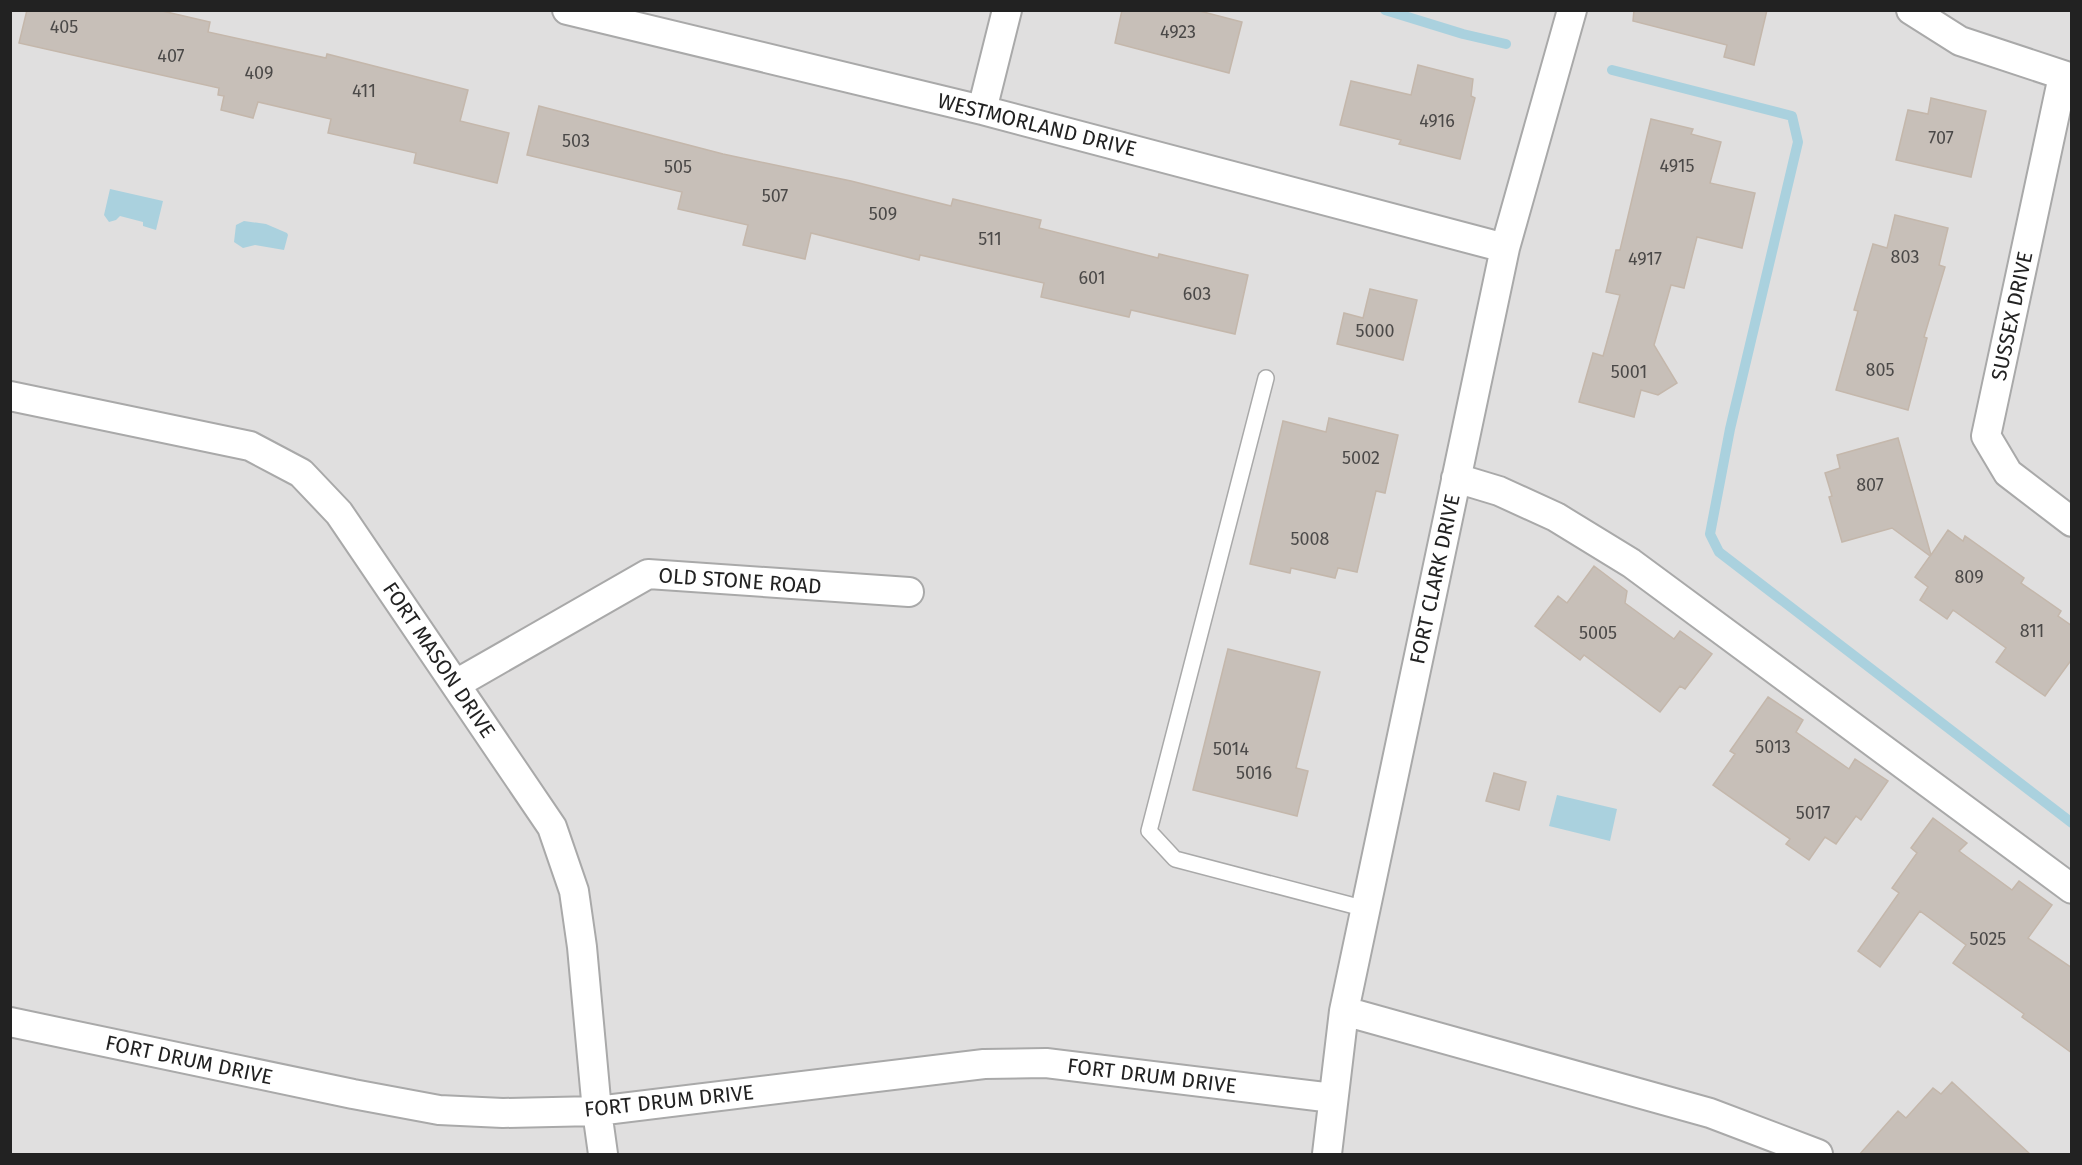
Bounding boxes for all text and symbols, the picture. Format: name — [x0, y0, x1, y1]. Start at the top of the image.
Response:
house number: 405 — [50, 16, 78, 38]
house number: 4923 — [1160, 21, 1196, 43]
house number: 407 — [157, 45, 185, 67]
house number: 409 — [245, 62, 273, 84]
house number: 411 — [352, 80, 376, 102]
street label: WESTMORLAND DRIVE — [935, 88, 1139, 162]
house number: 4916 — [1419, 110, 1455, 132]
house number: 707 — [1928, 127, 1954, 149]
house number: 503 — [562, 130, 590, 152]
house number: 4915 — [1659, 155, 1695, 177]
house number: 505 — [664, 156, 692, 178]
house number: 507 — [762, 185, 788, 207]
house number: 509 — [869, 203, 897, 225]
house number: 511 — [978, 228, 1002, 250]
house number: 803 — [1891, 246, 1919, 268]
house number: 4917 — [1628, 248, 1662, 270]
street label: SUSSEX DRIVE — [1986, 249, 2038, 383]
house number: 601 — [1079, 267, 1105, 289]
house number: 603 — [1183, 283, 1211, 305]
house number: 5000 — [1355, 320, 1395, 342]
house number: 805 — [1866, 359, 1894, 381]
house number: 5001 — [1611, 361, 1647, 383]
house number: 5002 — [1342, 447, 1380, 469]
house number: 807 — [1856, 474, 1884, 496]
street label: FORT CLARK DRIVE — [1404, 491, 1466, 667]
house number: 5008 — [1290, 528, 1330, 550]
street label: OLD STONE ROAD — [658, 562, 822, 600]
house number: 809 — [1954, 566, 1984, 588]
street label: FORT MASON DRIVE — [377, 577, 501, 743]
house number: 811 — [2020, 620, 2044, 642]
house number: 5005 — [1579, 622, 1617, 644]
house number: 5013 — [1755, 736, 1791, 758]
house number: 5014 — [1213, 738, 1249, 760]
house number: 5016 — [1236, 762, 1272, 784]
house number: 5017 — [1796, 802, 1830, 824]
house number: 5025 — [1970, 928, 2006, 950]
street label: FORT DRUM DRIVE — [103, 1030, 275, 1090]
street label: FORT DRUM DRIVE — [1066, 1053, 1238, 1099]
street label: FORT DRUM DRIVE — [583, 1079, 755, 1123]

